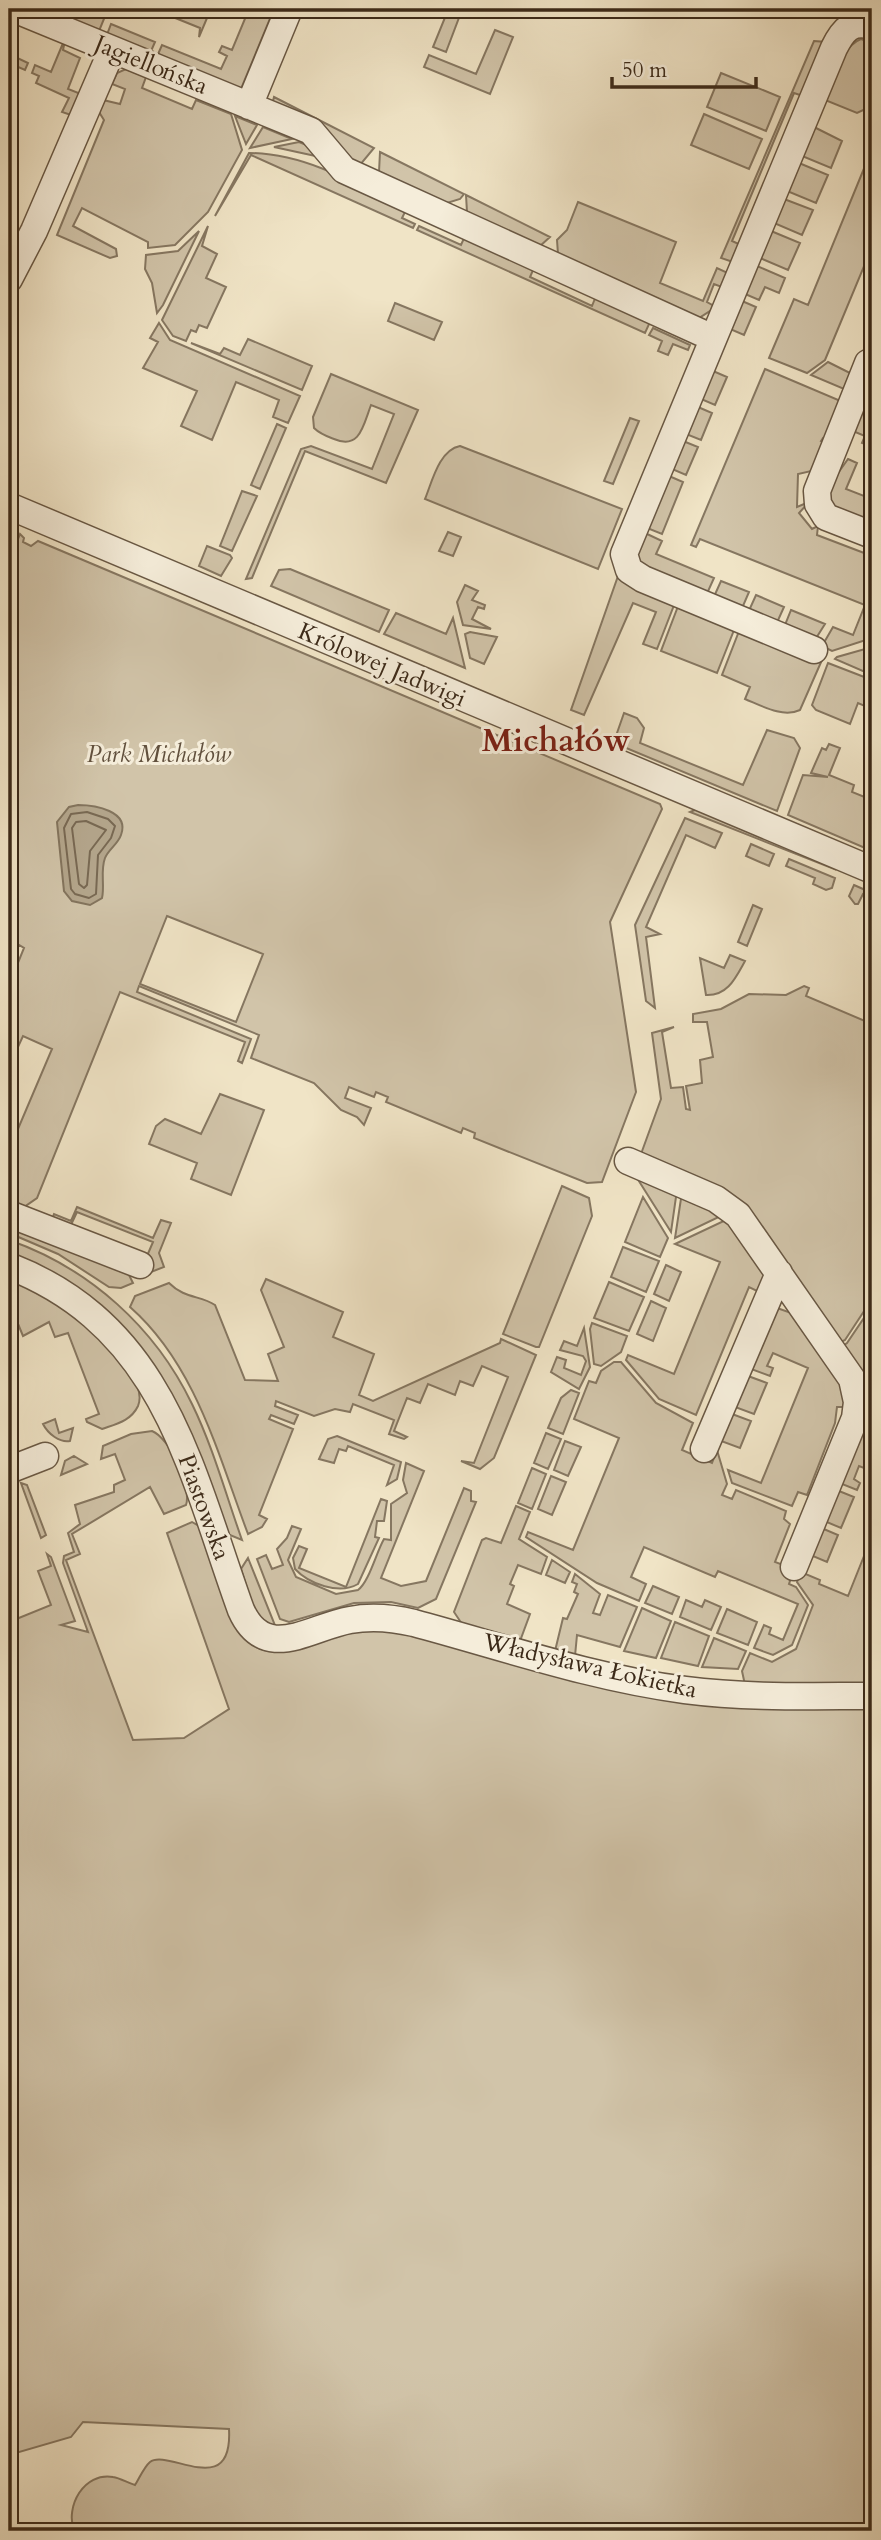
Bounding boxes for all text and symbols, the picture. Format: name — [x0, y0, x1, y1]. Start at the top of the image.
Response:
street label: Jagiellońska — [87, 26, 213, 103]
scale bar — [612, 46, 755, 90]
text: 50 m — [622, 56, 667, 85]
street label: Królowej Jadwigi — [293, 615, 471, 715]
district label: Michałów — [482, 719, 630, 763]
park label: Park Michałów — [87, 738, 232, 771]
street label: Piastowska — [170, 1449, 239, 1565]
street label: Władysława Łokietka — [479, 1625, 701, 1707]

